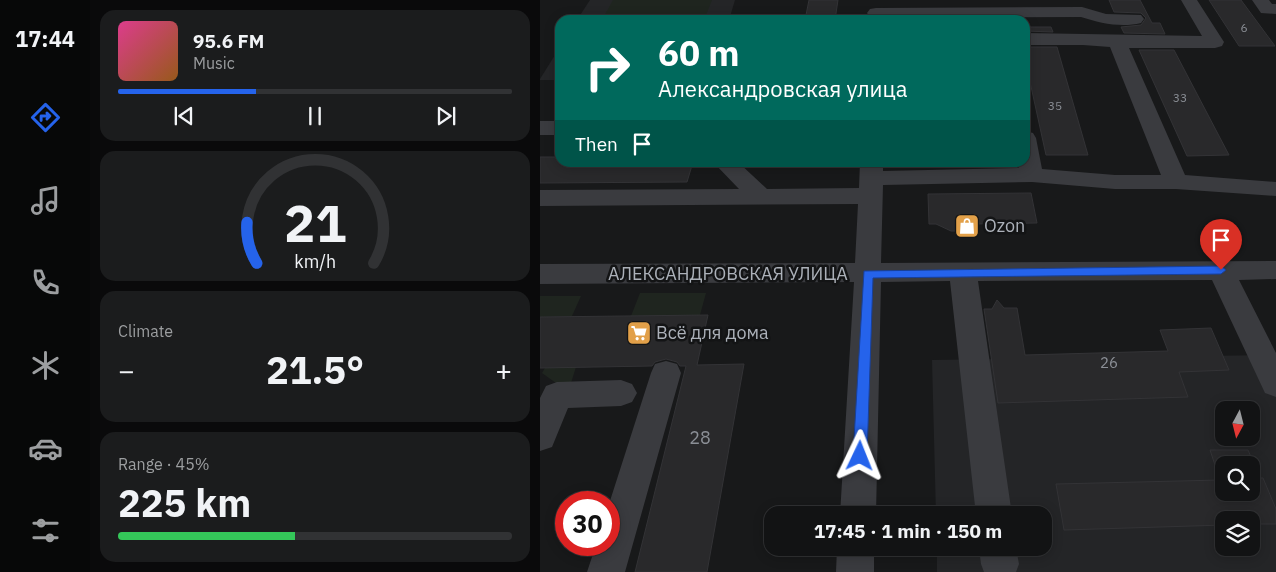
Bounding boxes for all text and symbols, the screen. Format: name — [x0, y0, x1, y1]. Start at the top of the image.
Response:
house number: 6 — [1240, 20, 1248, 35]
text: 17:44 — [15, 24, 75, 53]
text: 95.6 FM — [193, 29, 264, 53]
text: 60 m — [658, 30, 740, 76]
icon: right — [575, 35, 640, 100]
text: Music — [193, 53, 235, 73]
text: Александровская улица — [658, 74, 908, 103]
house number: 33 — [1173, 90, 1187, 105]
house number: 35 — [1048, 98, 1062, 113]
icon: directions — [28, 100, 63, 135]
icon: previous — [170, 102, 198, 130]
icon: pause — [301, 102, 329, 130]
icon: next — [432, 102, 460, 130]
icon: arrive — [628, 130, 656, 158]
text: Then — [575, 132, 618, 156]
icon: music — [28, 183, 63, 218]
text: 21 — [284, 189, 346, 256]
shop icon: Ozon — [954, 213, 980, 239]
place label: Ozon — [984, 214, 1025, 237]
pin — [1200, 219, 1242, 270]
icon: arrive — [1207, 226, 1235, 254]
text: km/h — [294, 250, 336, 273]
street label: АЛЕКСАНДРОВСКАЯ УЛИЦА — [608, 262, 848, 285]
icon: phone — [28, 265, 63, 300]
supermarket icon: Всё для дома — [626, 320, 652, 346]
text: Climate — [118, 321, 173, 341]
place label: Всё для дома — [656, 321, 769, 344]
text: 21.5° — [266, 345, 364, 394]
icon: climate — [28, 348, 63, 383]
text: − — [118, 352, 135, 389]
text: + — [495, 352, 512, 389]
house number: 26 — [1100, 353, 1118, 372]
north arrow — [1215, 401, 1260, 446]
map controls — [1215, 401, 1260, 556]
house number: 28 — [689, 426, 711, 449]
position arrow — [833, 429, 885, 481]
icon: car — [28, 431, 63, 466]
text: Range · 45% — [118, 454, 210, 474]
button: search — [1215, 456, 1260, 501]
text: 225 km — [118, 478, 251, 527]
speed limit sign: 30 — [555, 491, 620, 556]
button: layers — [1215, 511, 1260, 556]
icon: filters — [28, 513, 63, 548]
text: 17:45 · 1 min · 150 m — [814, 519, 1002, 543]

